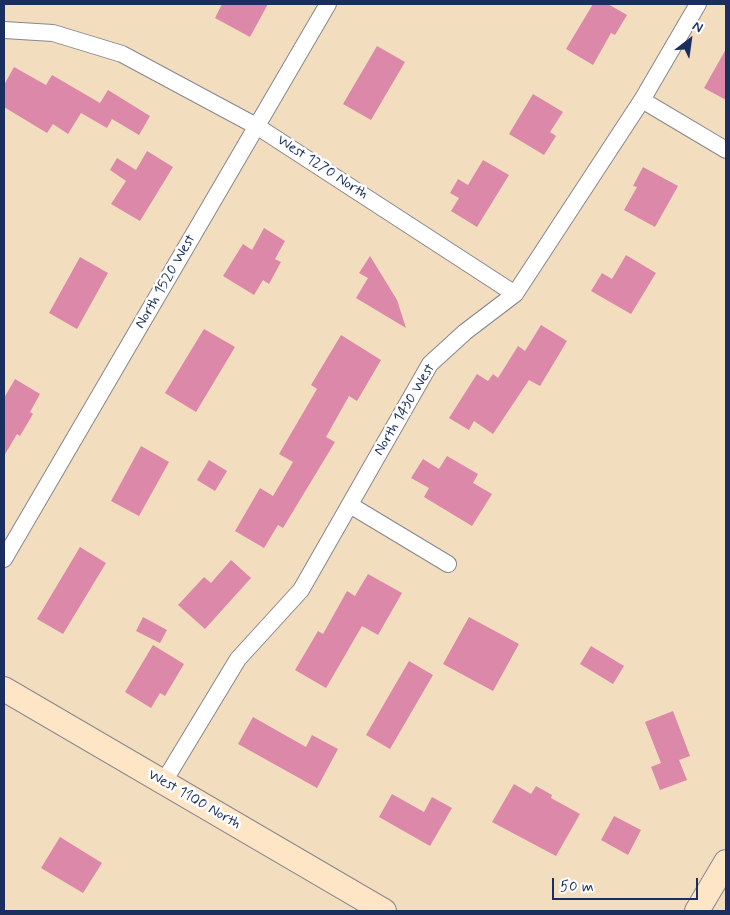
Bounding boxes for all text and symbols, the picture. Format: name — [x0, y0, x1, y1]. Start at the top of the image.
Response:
north arrow — [665, 15, 715, 65]
text: N — [689, 17, 706, 37]
street label: West 1270 North — [273, 132, 371, 204]
street label: North 1520 West — [132, 232, 200, 332]
street label: North 1430 West — [371, 361, 439, 459]
street label: West 1100 North — [144, 766, 244, 834]
scale bar — [555, 868, 701, 900]
text: 50 m — [560, 877, 594, 897]

